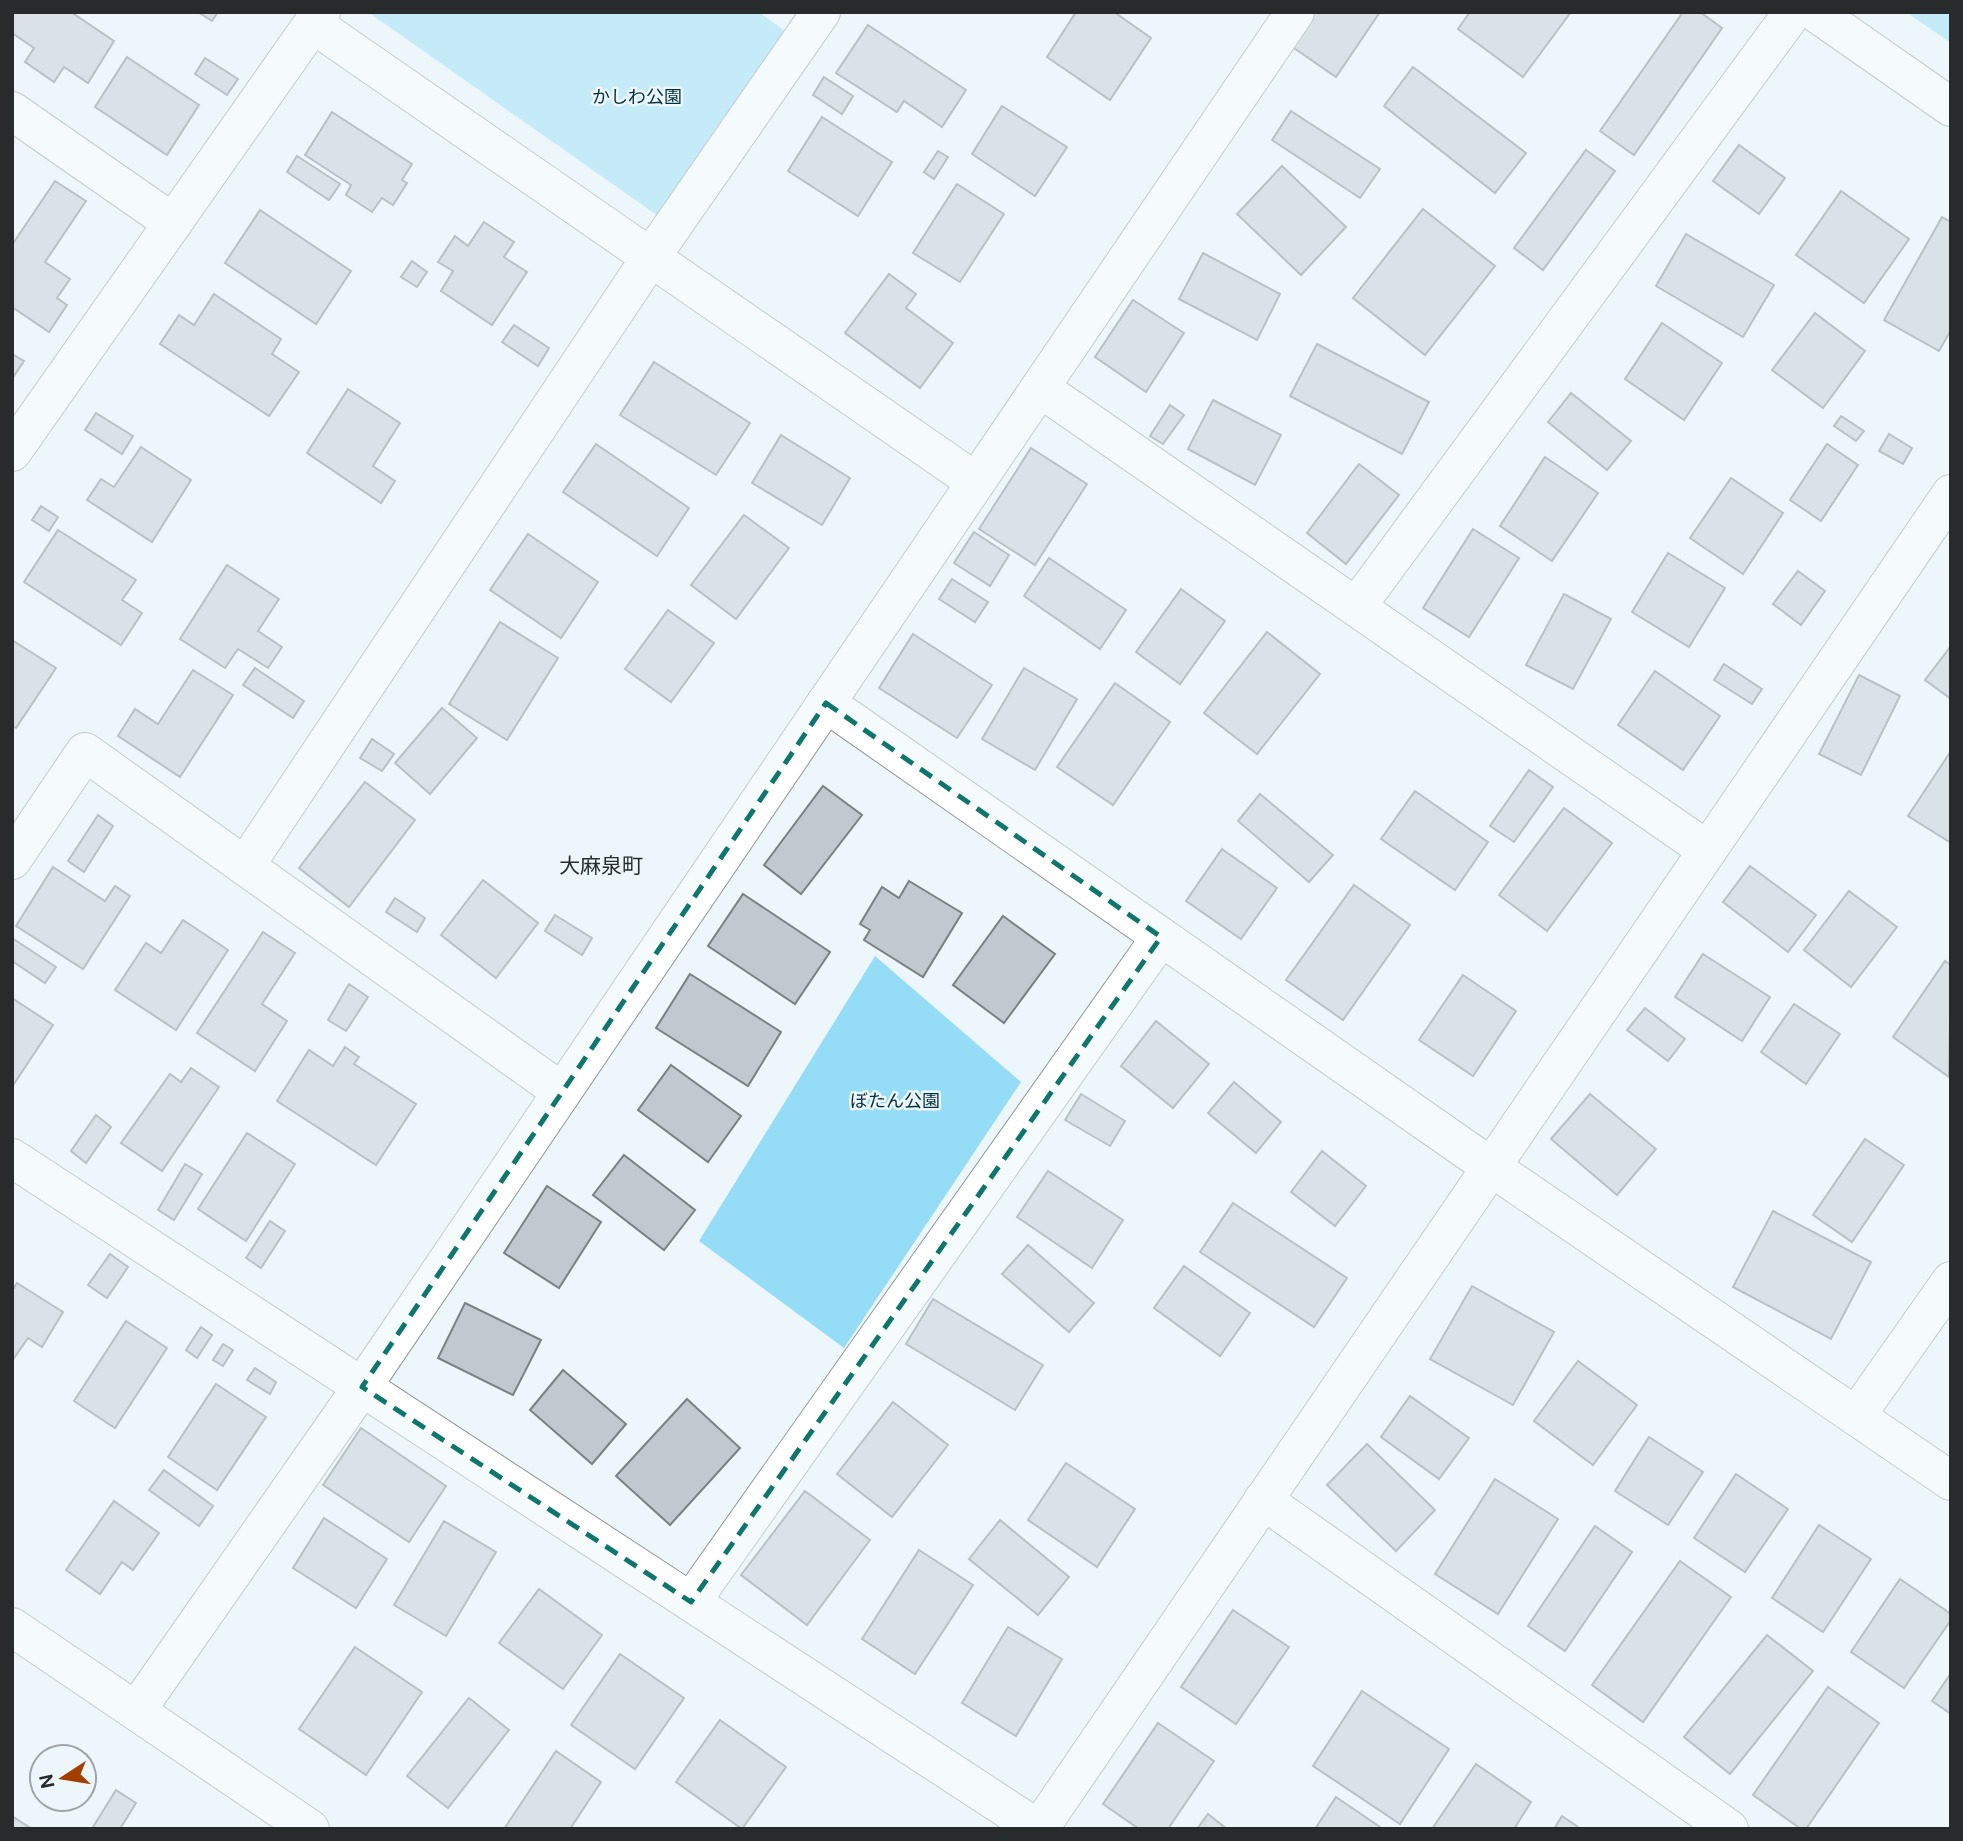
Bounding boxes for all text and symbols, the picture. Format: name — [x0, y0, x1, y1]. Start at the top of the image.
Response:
park label: かしわ公園 — [592, 85, 682, 109]
district label: 大麻泉町 — [559, 852, 643, 880]
park label: ぼたん公園 — [850, 1089, 940, 1113]
north arrow — [28, 1743, 98, 1813]
text: N — [33, 1772, 61, 1791]

